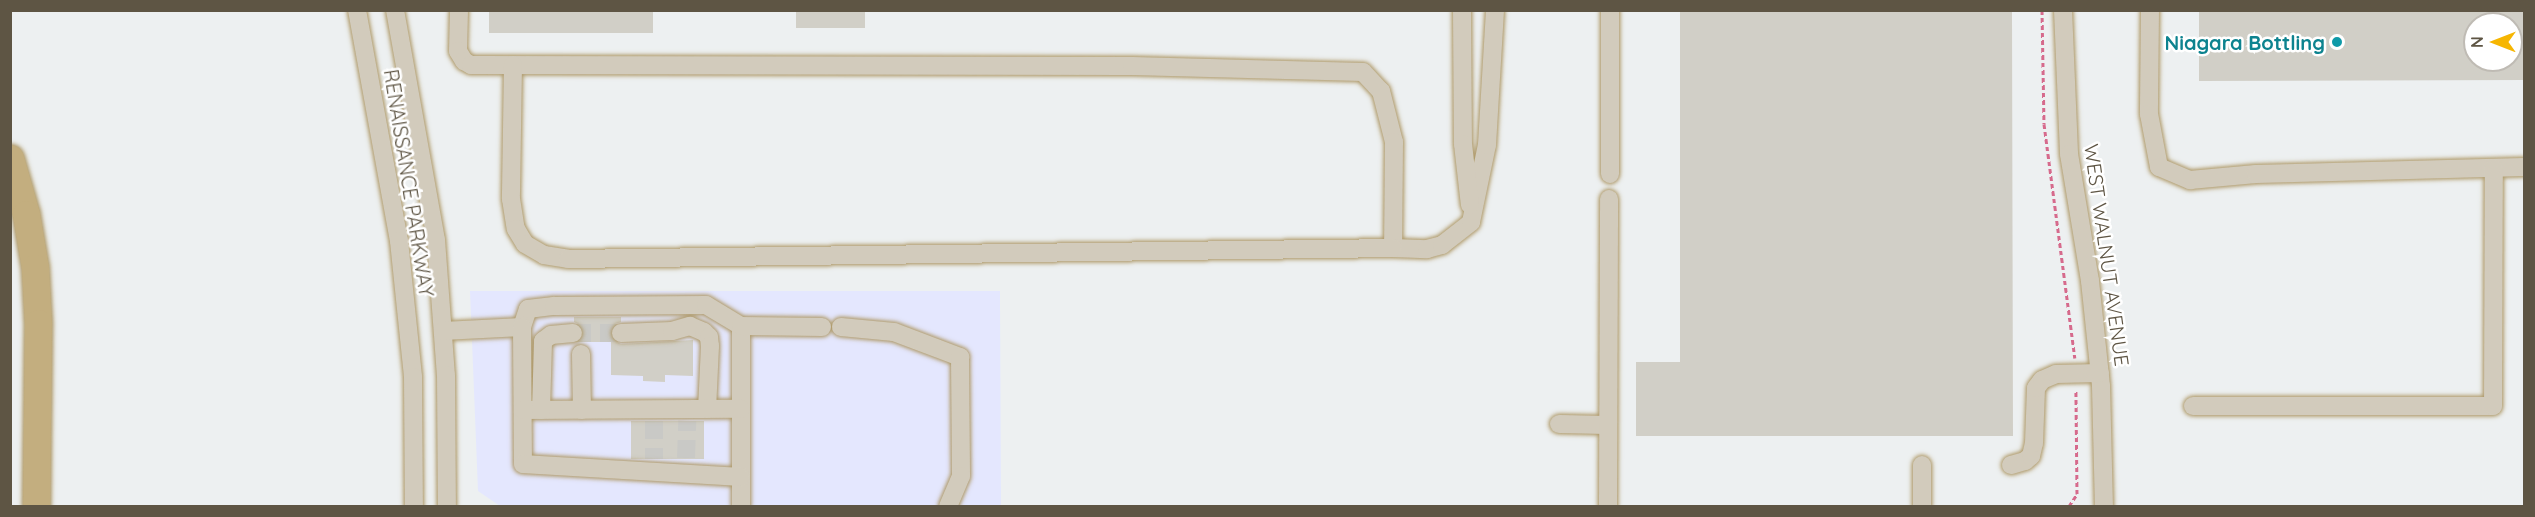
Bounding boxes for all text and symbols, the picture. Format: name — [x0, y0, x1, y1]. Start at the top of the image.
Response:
north arrow — [2463, 12, 2523, 72]
place label: Niagara Bottling — [2164, 30, 2325, 54]
marker: Niagara Bottling — [2330, 35, 2344, 49]
text: N — [2467, 36, 2487, 48]
street label: RENAISSANCE PARKWAY — [379, 67, 439, 299]
street label: WEST WALNUT AVENUE — [2080, 142, 2134, 368]

